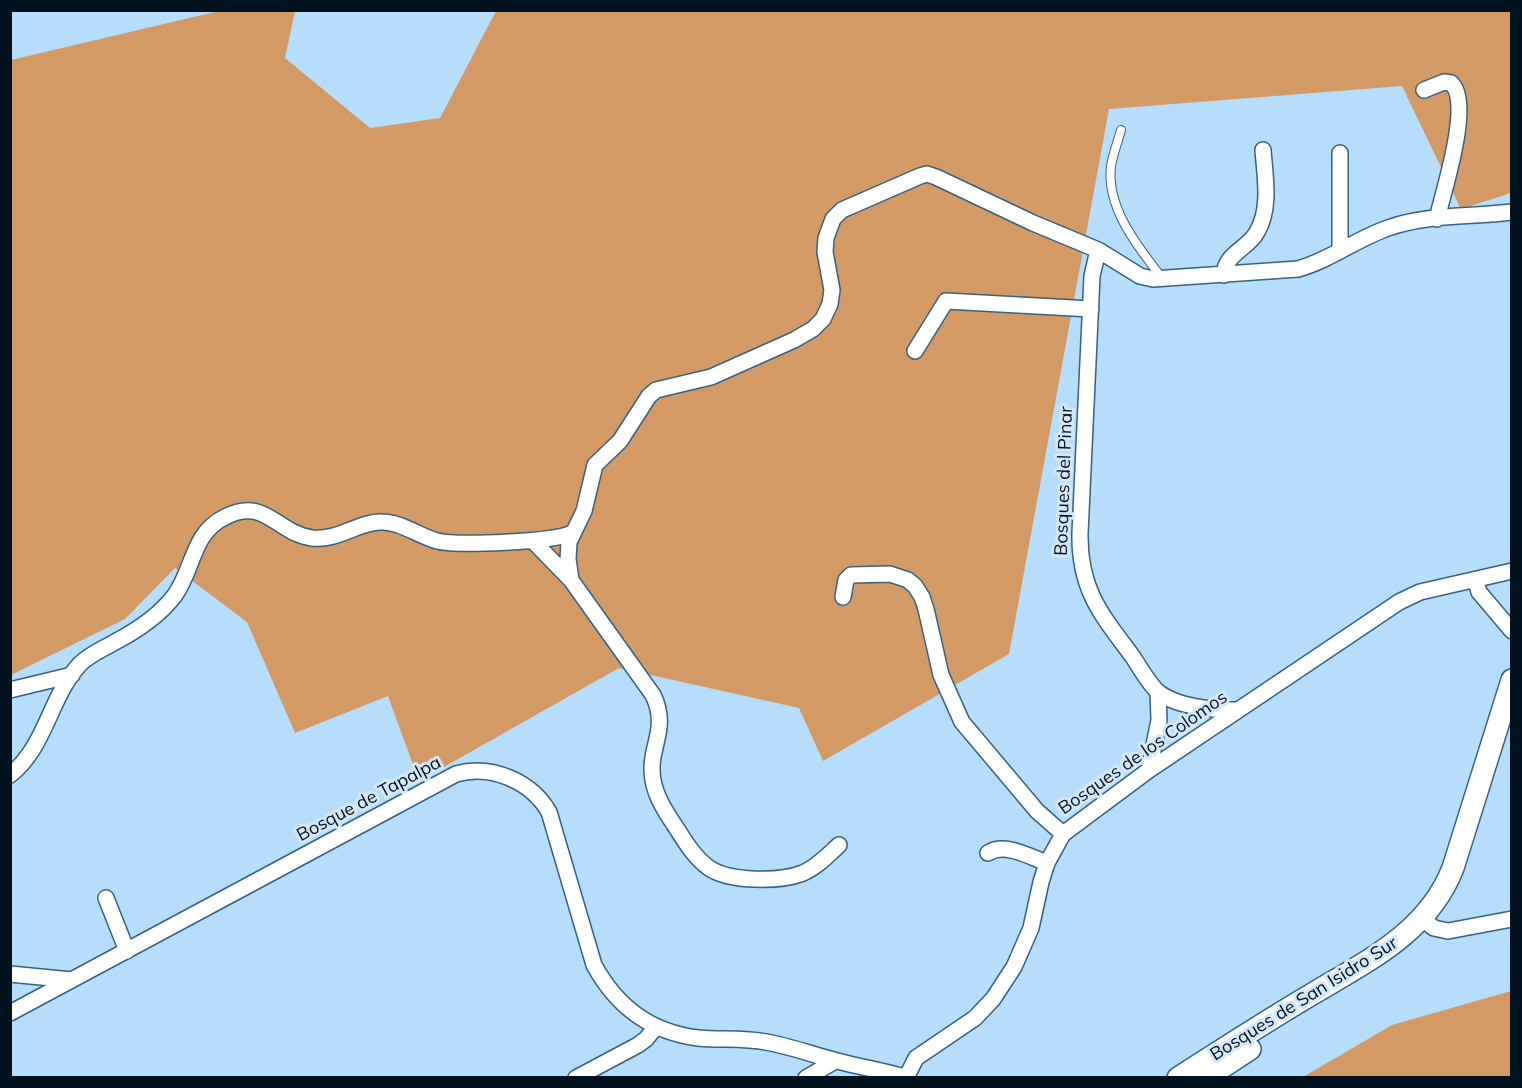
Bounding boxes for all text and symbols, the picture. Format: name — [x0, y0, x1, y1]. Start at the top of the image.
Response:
street label: Bosques del Pinar — [1051, 406, 1077, 556]
street label: Bosques de los Colomos — [1054, 686, 1232, 820]
street label: Bosque de Tapalpa — [293, 752, 445, 846]
street label: Bosques de San Isidro Sur — [1206, 932, 1402, 1066]

